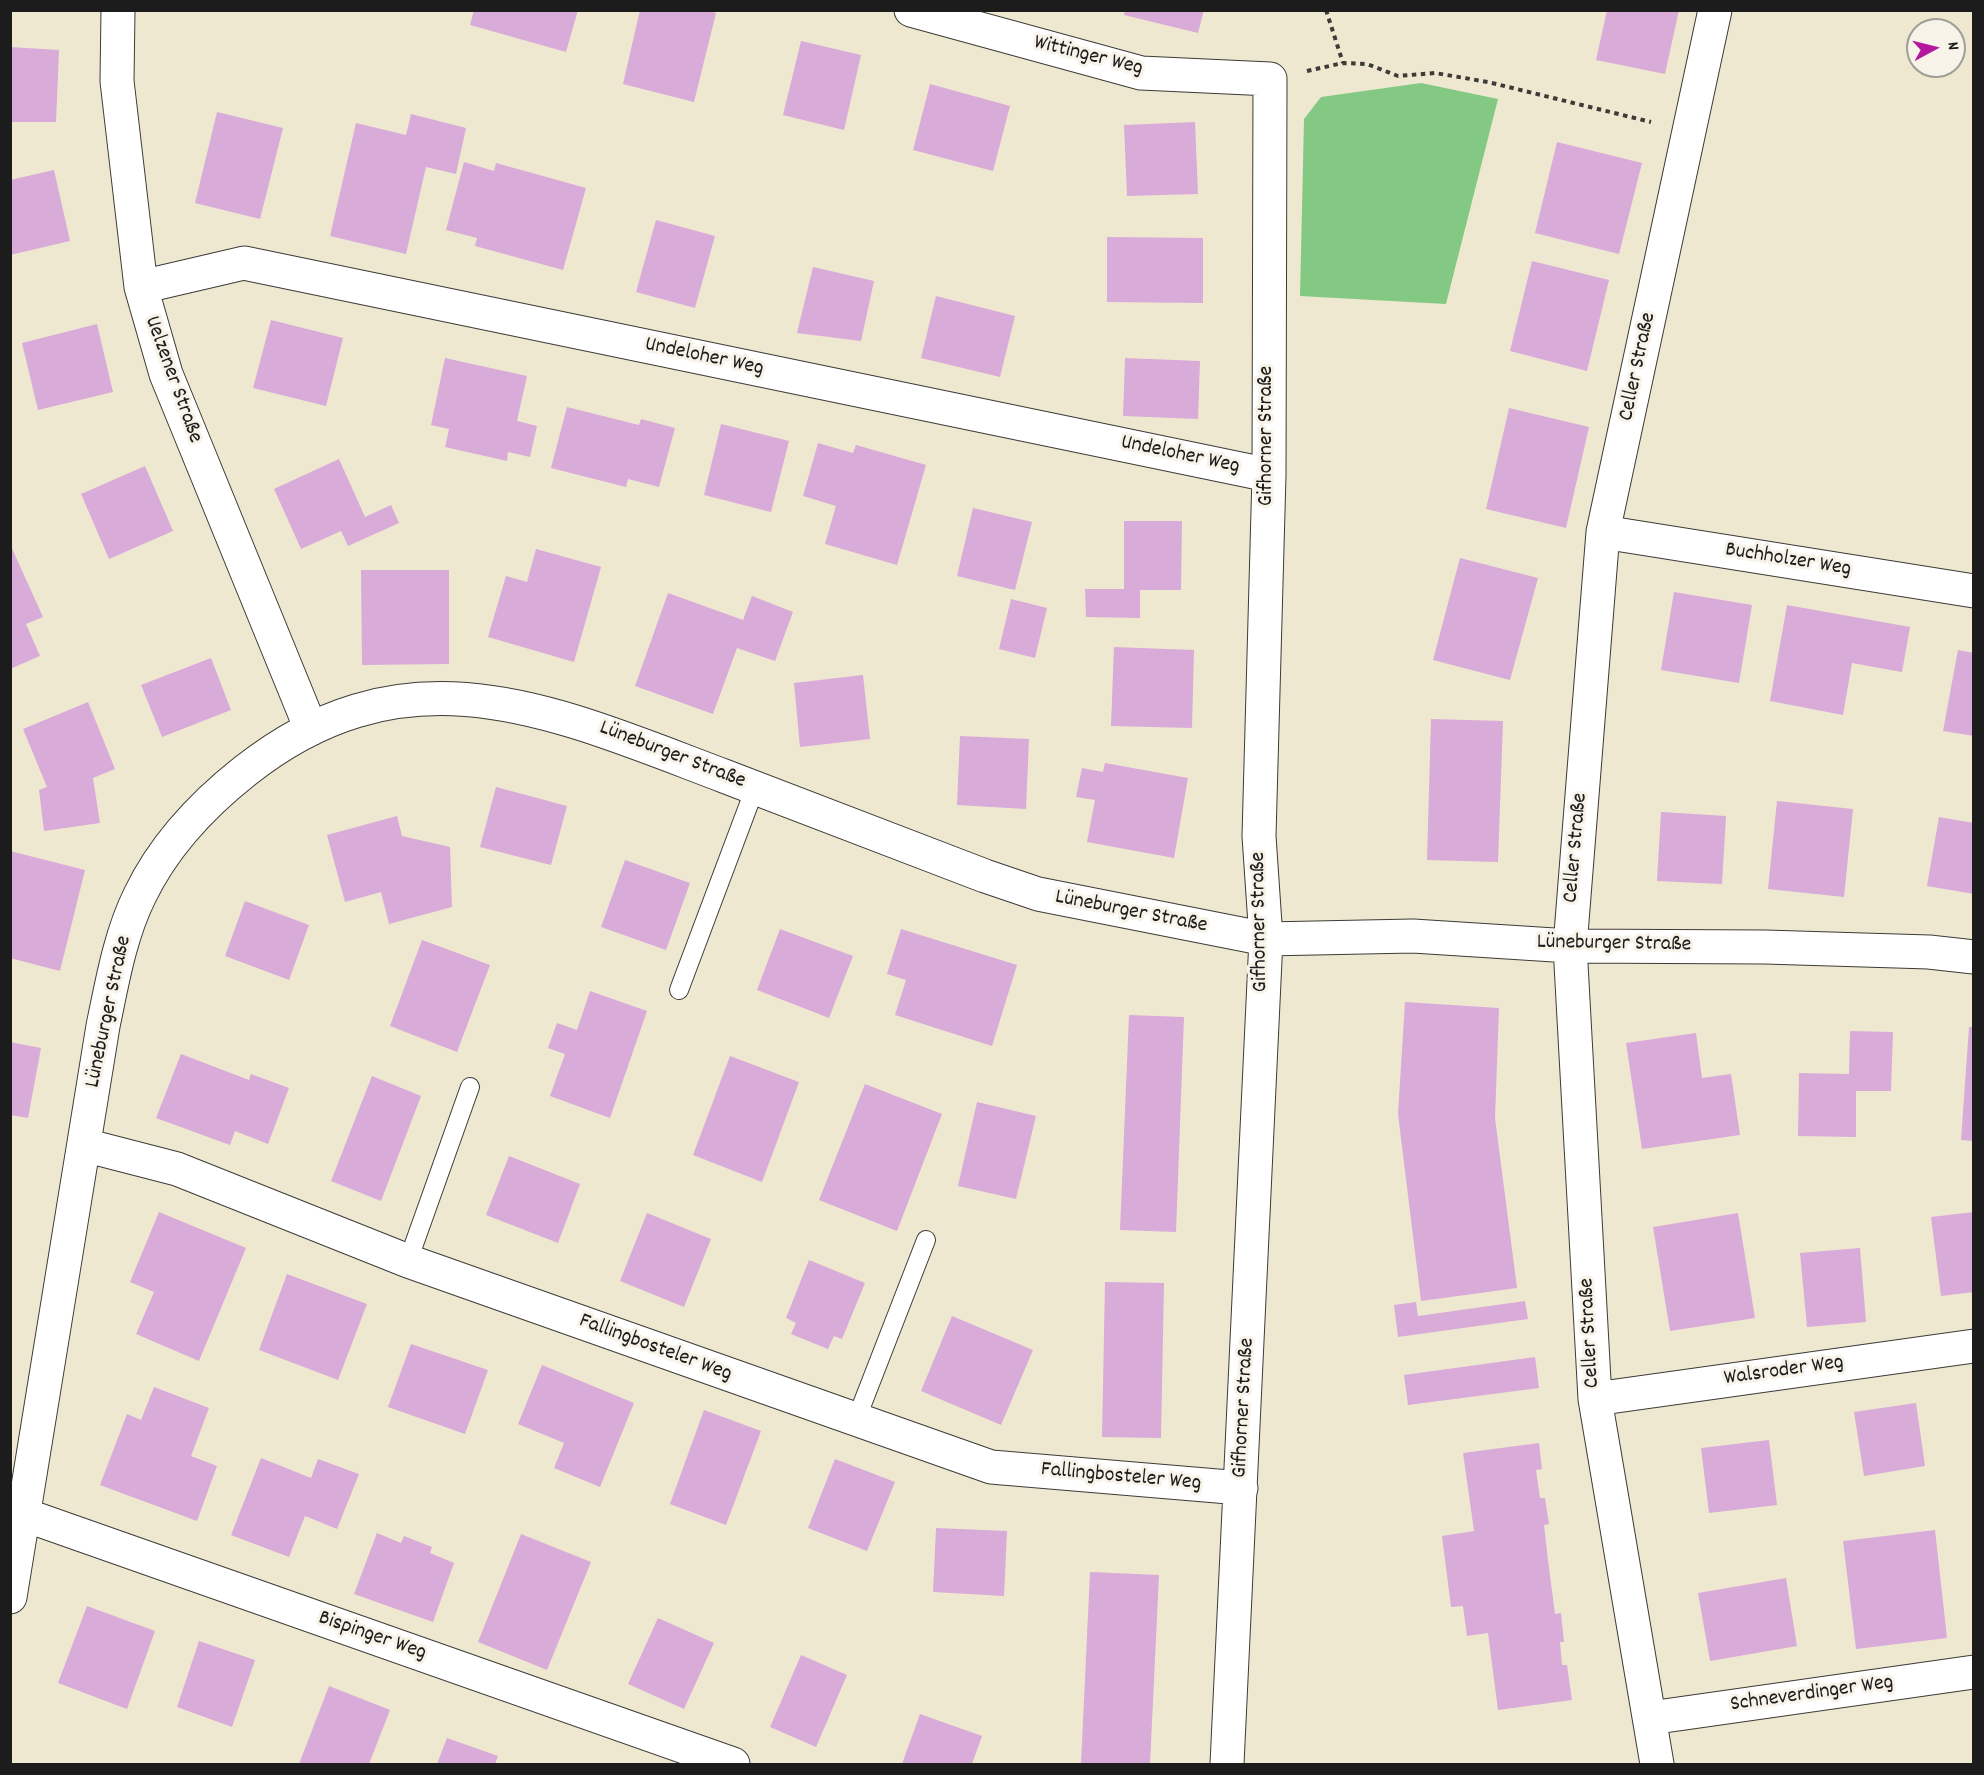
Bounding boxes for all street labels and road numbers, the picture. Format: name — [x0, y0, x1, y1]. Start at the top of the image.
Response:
street label: Wittinger Weg — [1031, 31, 1145, 83]
street label: Celler Straße — [1615, 310, 1663, 424]
street label: Uelzener Straße — [137, 313, 207, 447]
street label: Undeloher Weg — [642, 333, 766, 383]
street label: Gifhorner Straße — [1255, 366, 1281, 506]
street label: Undeloher Weg — [1118, 431, 1242, 481]
street label: Buchholzer Weg — [1723, 538, 1853, 584]
street label: Lüneburger Straße — [595, 716, 749, 796]
street label: Celler Straße — [1559, 792, 1595, 904]
street label: Gifhorner Straße — [1247, 852, 1275, 992]
street label: Lüneburger Straße — [1053, 885, 1209, 941]
street label: Lüneburger Straße — [1537, 930, 1691, 960]
street label: Lüneburger Straße — [81, 934, 139, 1090]
street label: Celler Straße — [1575, 1277, 1607, 1389]
street label: Fallingbosteler Weg — [575, 1309, 735, 1389]
street label: Gifhorner Straße — [1228, 1337, 1262, 1479]
street label: Walsroder Weg — [1722, 1351, 1846, 1393]
street label: Fallingbosteler Weg — [1040, 1458, 1202, 1498]
street label: Bispinger Weg — [315, 1606, 429, 1668]
street label: Schneverdinger Weg — [1729, 1670, 1895, 1720]

